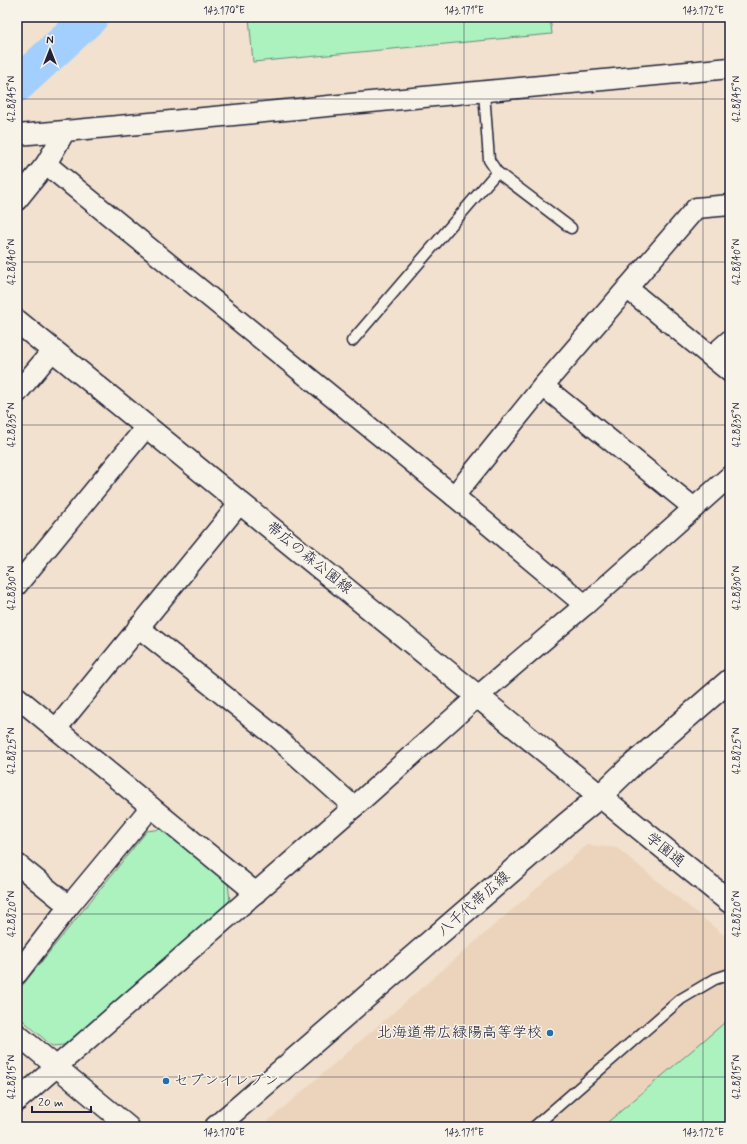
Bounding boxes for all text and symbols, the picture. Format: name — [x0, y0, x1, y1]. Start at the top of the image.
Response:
text: 143.170°E — [203, 4, 245, 18]
text: 143.171°E — [444, 4, 484, 18]
text: 143.172°E — [682, 4, 724, 18]
north arrow — [30, 30, 70, 70]
text: N — [46, 34, 54, 48]
text: 42.8845°N — [5, 75, 19, 122]
text: 42.8845°N — [730, 75, 744, 122]
text: 42.8840°N — [5, 239, 19, 285]
text: 42.8840°N — [730, 239, 744, 285]
text: 42.8835°N — [5, 402, 19, 447]
text: 42.8835°N — [730, 402, 744, 447]
street label: 帯広の森公園線 — [262, 517, 356, 599]
text: 42.8830°N — [5, 566, 19, 610]
text: 42.8830°N — [730, 566, 744, 610]
text: 42.8825°N — [5, 727, 19, 774]
text: 42.8825°N — [730, 727, 744, 774]
street label: 学園通 — [641, 828, 689, 872]
street label: 八千代帯広線 — [433, 867, 515, 941]
text: 42.8820°N — [5, 891, 19, 937]
text: 42.8820°N — [730, 891, 744, 937]
place label: 北海道帯広緑陽高等学校 — [377, 1023, 542, 1043]
marker: 北海道帯広緑陽高等学校 — [545, 1028, 555, 1038]
text: 42.8815°N — [5, 1054, 19, 1099]
text: 42.8815°N — [730, 1054, 744, 1099]
place label: セブンイレブン — [174, 1071, 279, 1091]
marker: セブンイレブン — [161, 1076, 171, 1086]
scale bar — [32, 1088, 91, 1114]
text: 20 m — [38, 1095, 64, 1111]
text: 143.170°E — [203, 1126, 245, 1140]
text: 143.171°E — [444, 1126, 484, 1140]
text: 143.172°E — [682, 1126, 724, 1140]

